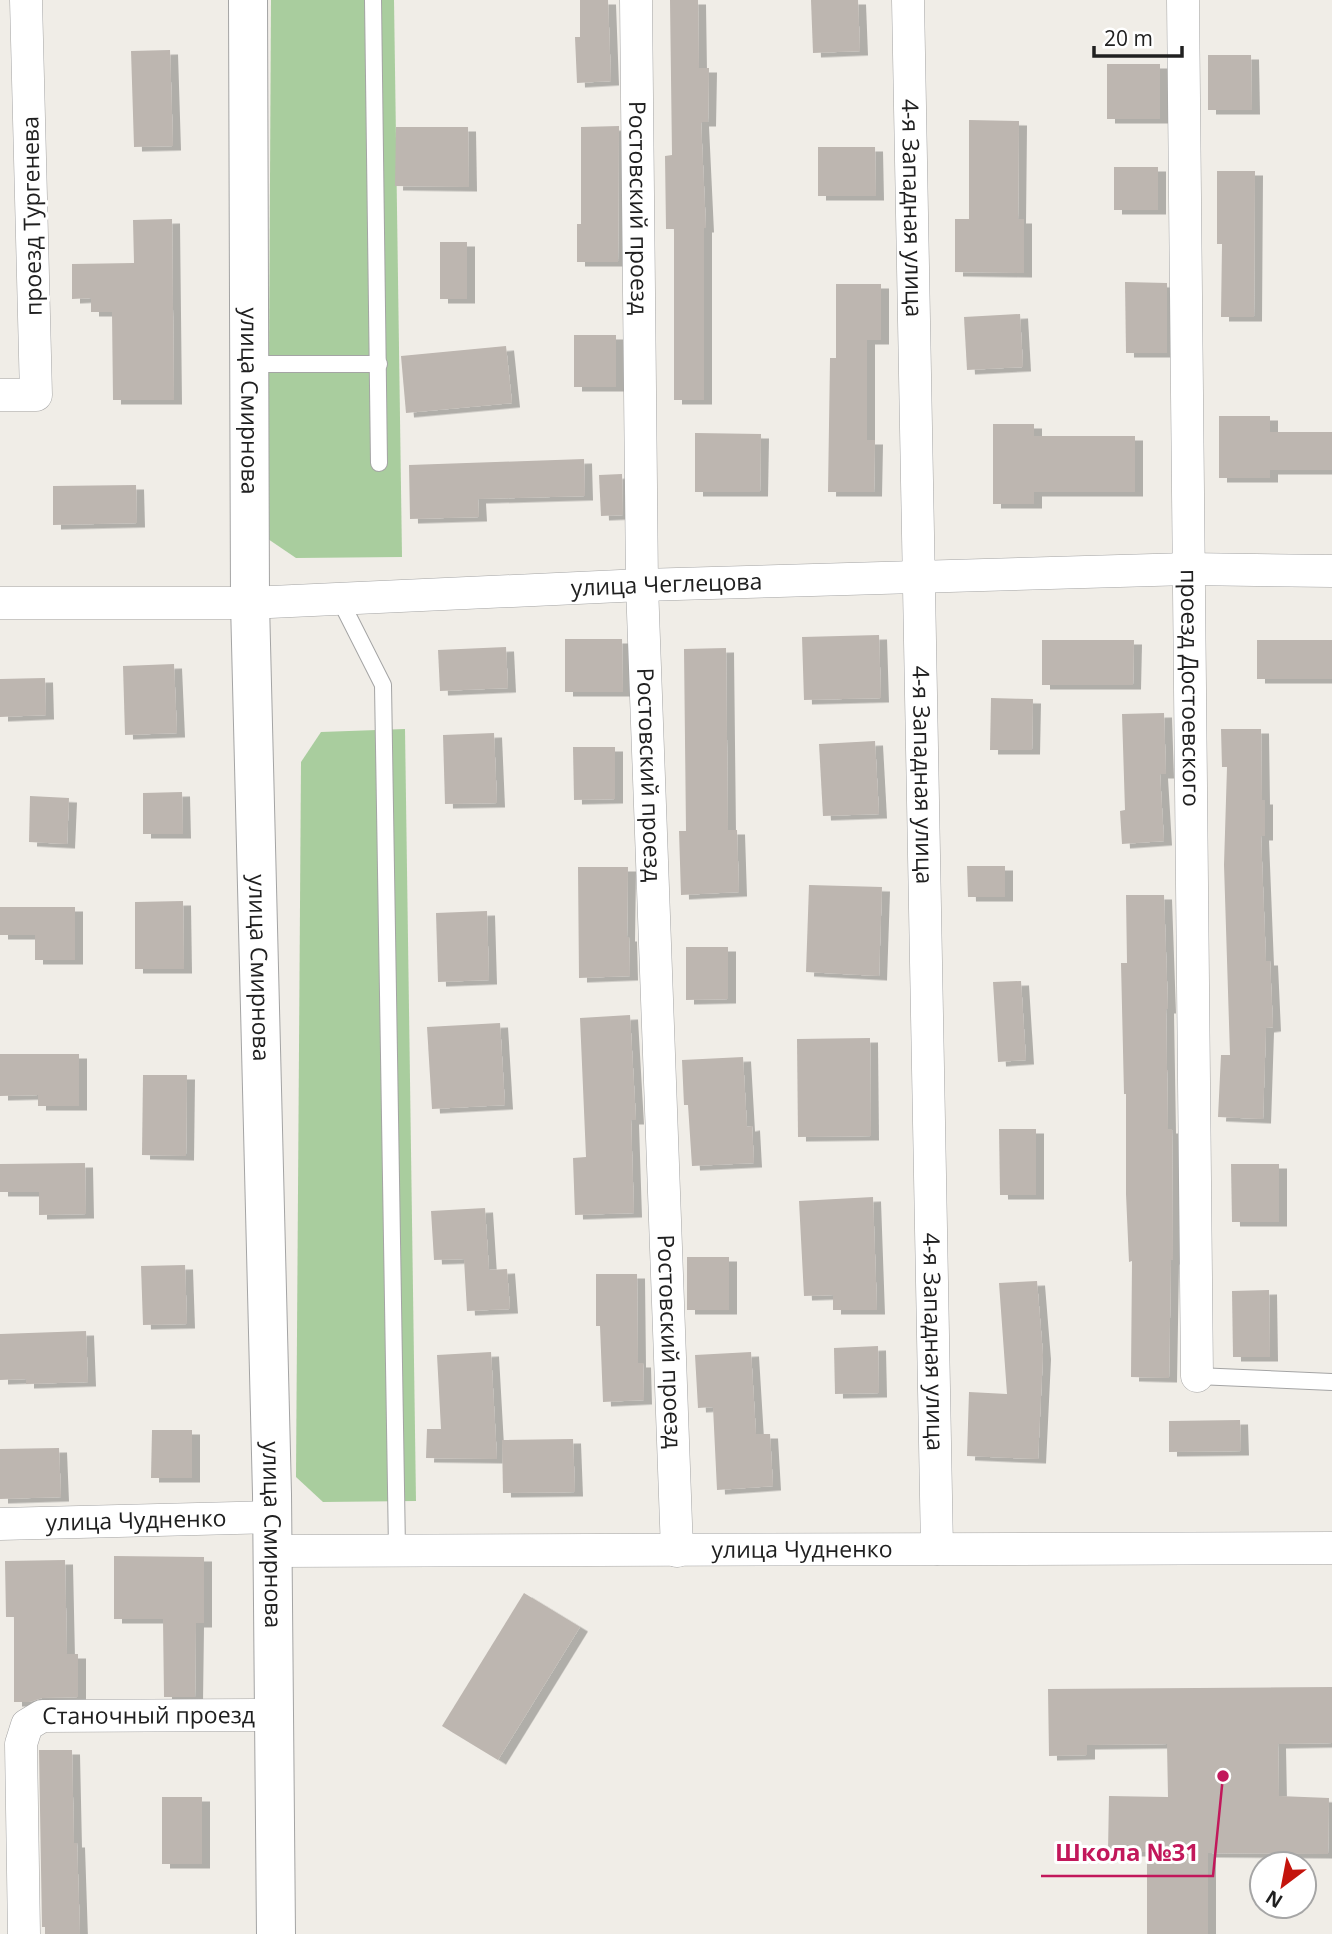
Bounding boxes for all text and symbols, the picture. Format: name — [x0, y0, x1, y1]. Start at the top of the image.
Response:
scale bar — [1094, 14, 1182, 58]
text: 20 m — [1104, 24, 1153, 52]
street label: 4-я Западная улица — [895, 98, 931, 317]
street label: Ростовский проезд — [622, 101, 656, 315]
street label: проезд Тургенева — [13, 116, 49, 316]
street label: улица Смирнова — [234, 307, 267, 495]
street label: улица Чеглецова — [570, 564, 763, 603]
street label: проезд Достоевского — [1174, 569, 1208, 807]
street label: 4-я Западная улица — [905, 665, 942, 884]
street label: Ростовский проезд — [630, 667, 670, 882]
street label: улица Смирнова — [242, 874, 278, 1062]
street label: 4-я Западная улица — [916, 1232, 952, 1451]
street label: Ростовский проезд — [651, 1234, 690, 1449]
street label: улица Смирнова — [256, 1441, 290, 1628]
street label: улица Чудненко — [45, 1501, 227, 1538]
street label: улица Чудненко — [711, 1532, 893, 1565]
street label: Станочный проезд — [42, 1698, 255, 1731]
callout: Школа №31 — [1041, 1831, 1213, 1876]
text: Школа №31 — [1055, 1835, 1199, 1868]
north arrow — [1248, 1850, 1318, 1920]
text: N — [1261, 1884, 1287, 1915]

